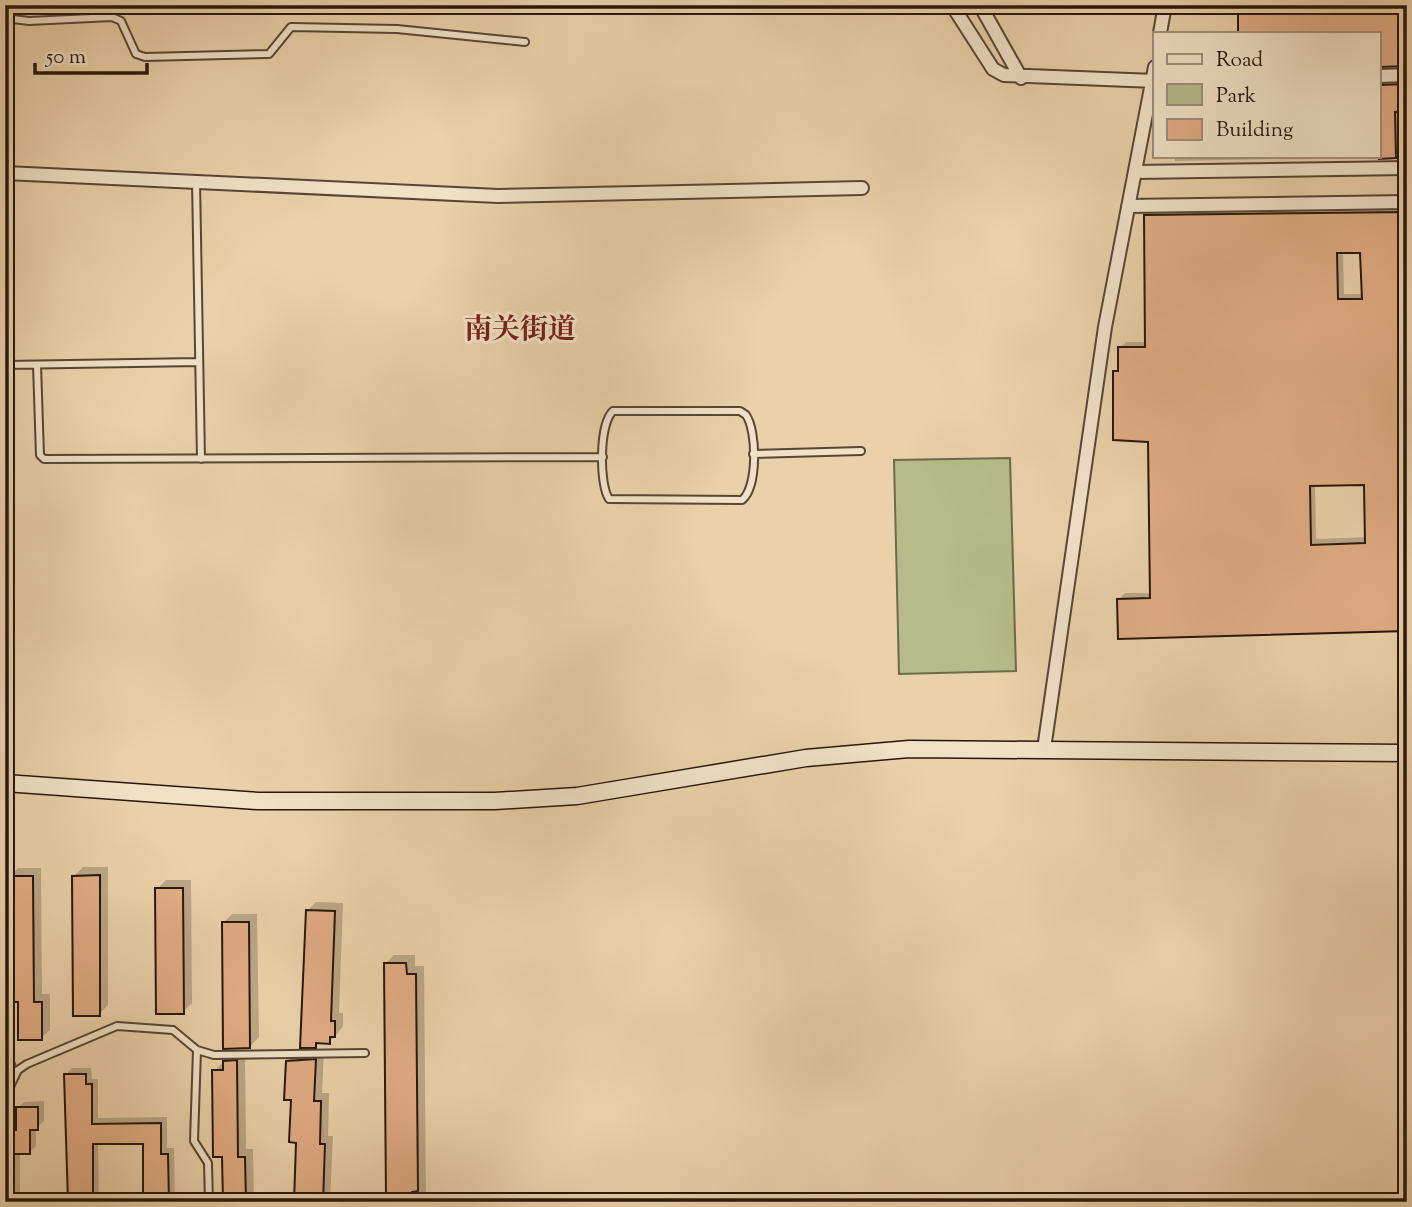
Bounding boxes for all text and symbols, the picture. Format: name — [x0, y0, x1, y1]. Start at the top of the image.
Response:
scale bar — [35, 32, 147, 76]
legend — [1153, 32, 1380, 158]
text: 50 m — [45, 43, 86, 73]
text: Road — [1216, 46, 1263, 76]
text: Park — [1216, 82, 1257, 112]
text: Building — [1216, 116, 1293, 146]
district label: 南关街道 — [464, 311, 576, 351]

